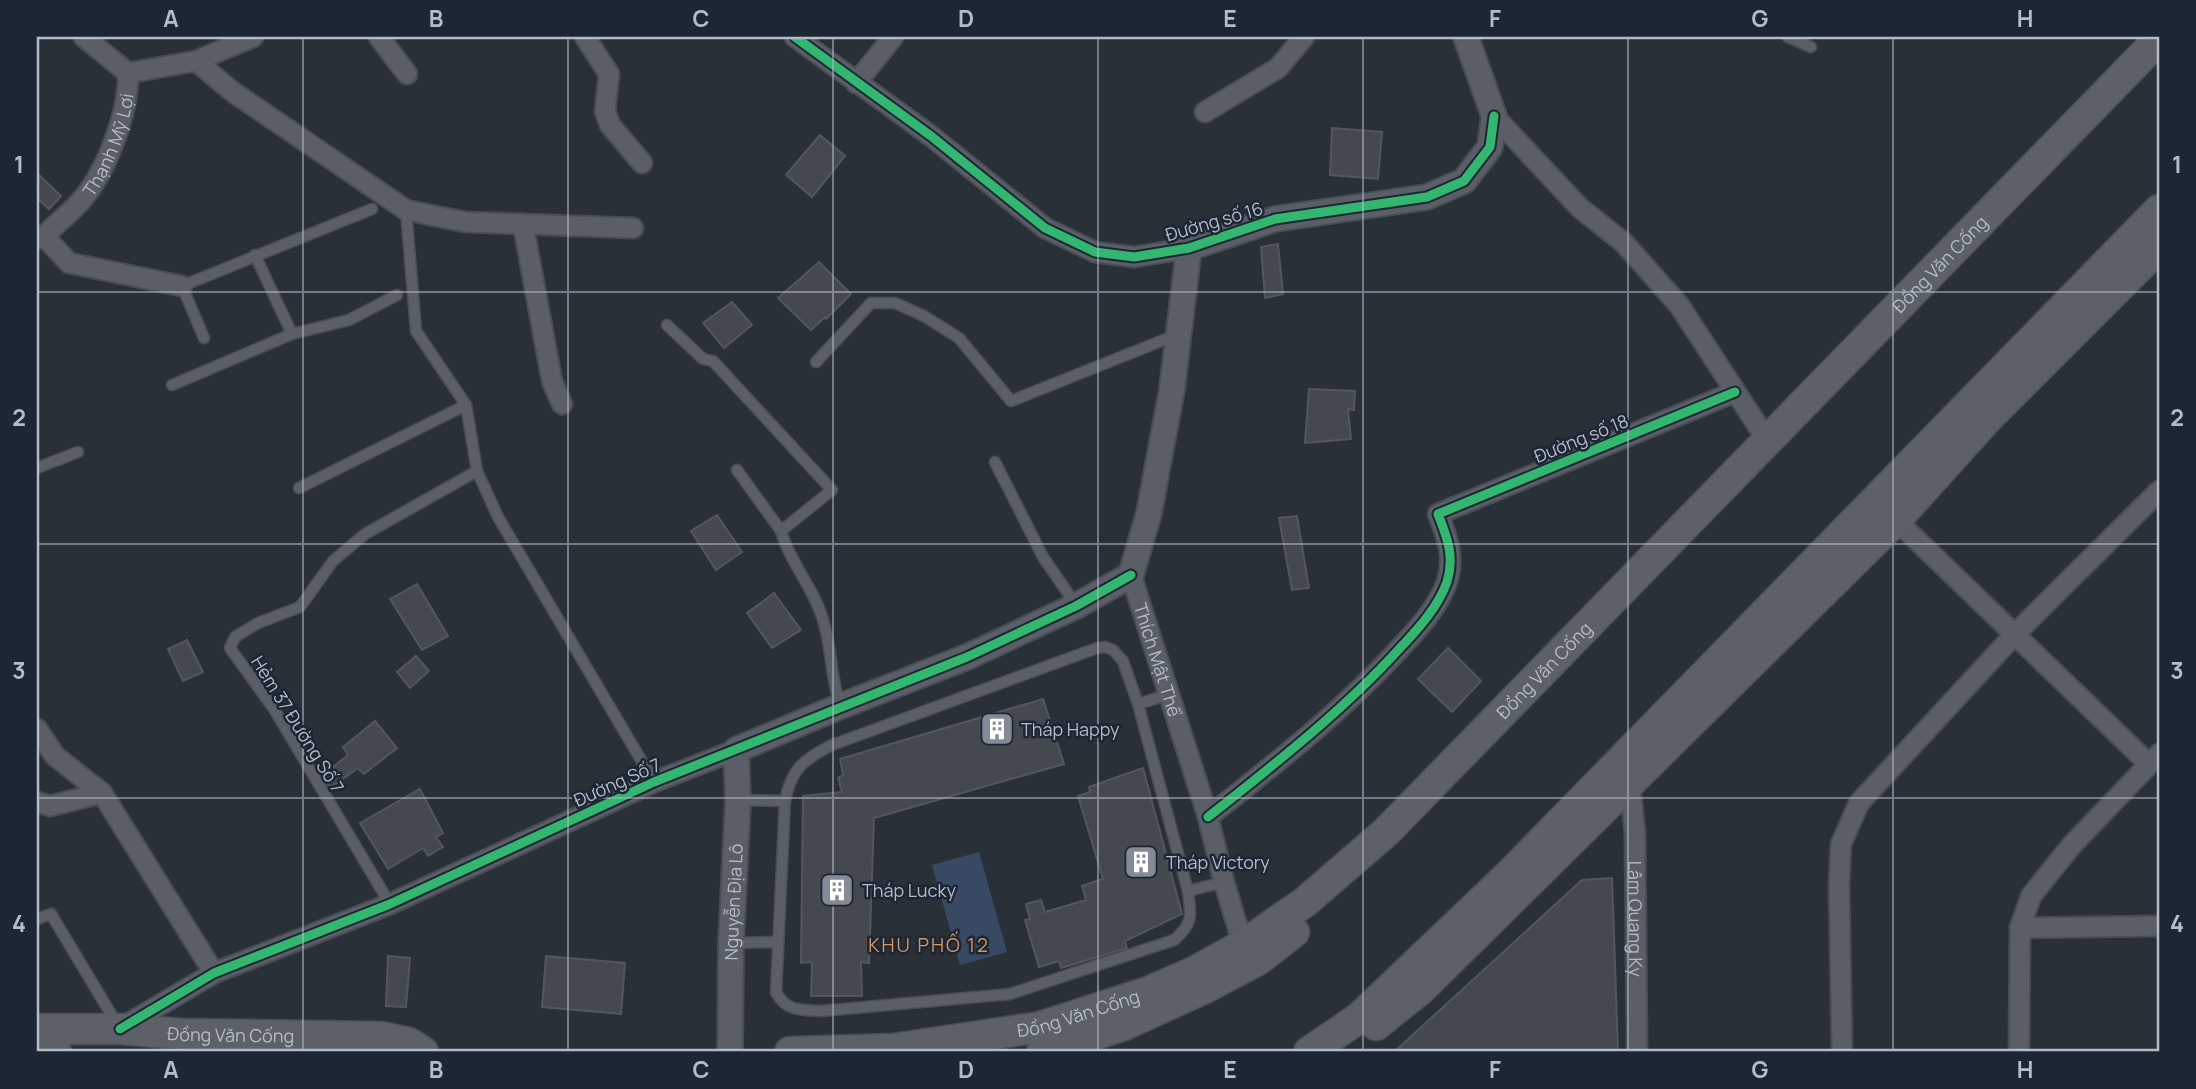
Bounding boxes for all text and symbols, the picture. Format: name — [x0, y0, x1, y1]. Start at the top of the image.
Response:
text: A — [163, 2, 179, 34]
text: B — [429, 2, 443, 34]
text: C — [693, 2, 710, 34]
text: D — [958, 2, 974, 34]
text: E — [1223, 2, 1237, 34]
text: F — [1489, 2, 1501, 34]
text: G — [1752, 2, 1769, 34]
text: H — [2017, 2, 2033, 34]
street label: Thạnh Mỹ Lợi — [77, 92, 139, 201]
text: 1 — [14, 148, 24, 180]
text: 1 — [2172, 148, 2182, 180]
street label: Đường số 16 — [1162, 196, 1266, 246]
street label: Đồng Văn Cống — [1887, 210, 1993, 318]
text: 2 — [12, 401, 26, 433]
text: 2 — [2170, 401, 2184, 433]
street label: Đường số 18 — [1530, 408, 1632, 468]
street label: Thích Mật Thể — [1129, 600, 1187, 720]
street label: Đồng Văn Cống — [1491, 616, 1597, 724]
street label: Hẻm 37 Đường Số 7 — [246, 651, 350, 797]
text: 3 — [12, 654, 26, 686]
text: 3 — [2170, 654, 2184, 686]
building icon: Tháp Happy — [978, 710, 1016, 748]
place label: Tháp Happy — [1021, 717, 1120, 741]
street label: Đường Số 7 — [570, 752, 664, 812]
street label: Nguyễn Địa Lô — [719, 843, 748, 961]
building icon: Tháp Victory — [1122, 843, 1160, 881]
place label: Tháp Victory — [1166, 850, 1270, 874]
street label: Lâm Quang Ky — [1623, 861, 1648, 977]
building icon: Tháp Lucky — [818, 871, 856, 909]
place label: Tháp Lucky — [862, 878, 956, 902]
text: 4 — [12, 907, 26, 939]
text: 4 — [2170, 907, 2184, 939]
district label: KHU PHỐ 12 — [868, 930, 990, 958]
street label: Đồng Văn Cống — [1015, 984, 1142, 1042]
street label: Đồng Văn Cống — [166, 1021, 294, 1048]
text: A — [163, 1053, 179, 1085]
text: B — [429, 1053, 443, 1085]
text: C — [693, 1053, 710, 1085]
text: D — [958, 1053, 974, 1085]
text: E — [1223, 1053, 1237, 1085]
text: F — [1489, 1053, 1501, 1085]
text: G — [1752, 1053, 1769, 1085]
text: H — [2017, 1053, 2033, 1085]

